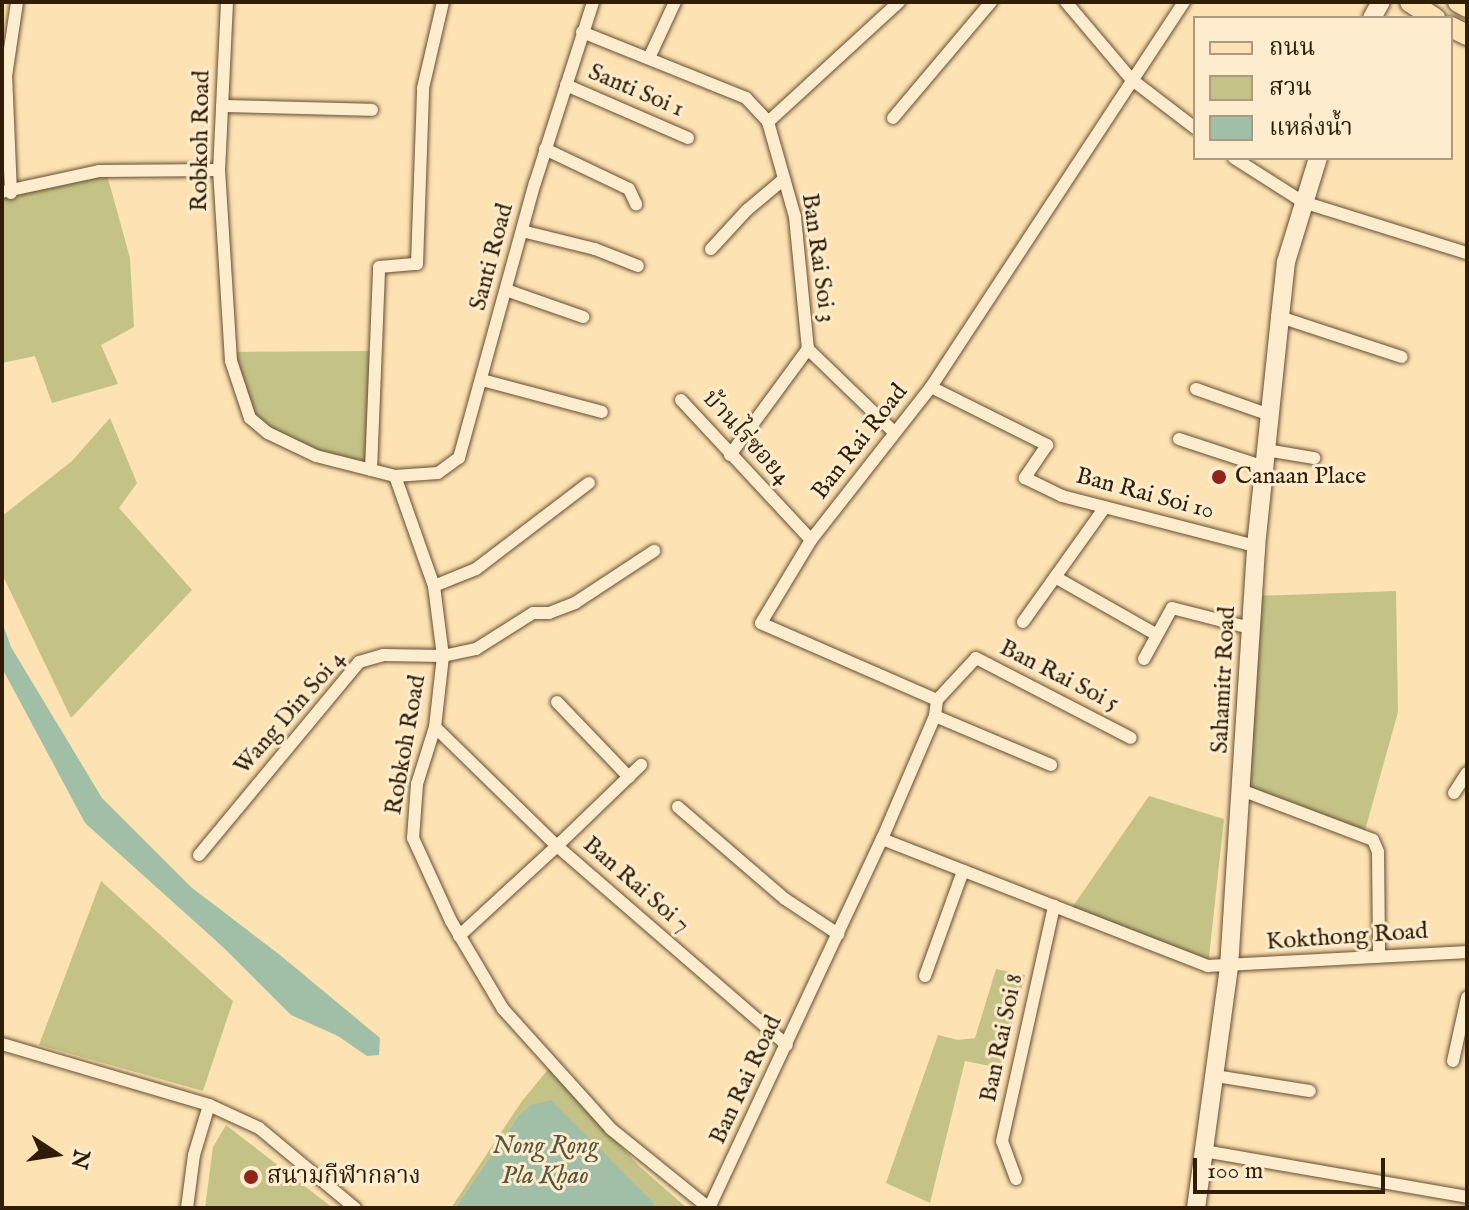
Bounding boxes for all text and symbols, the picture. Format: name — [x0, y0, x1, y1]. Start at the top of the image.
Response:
legend — [1193, 16, 1453, 160]
text: ถนน — [1269, 33, 1315, 64]
street label: Santi Soi 1 — [584, 58, 688, 124]
street label: Robkoh Road — [185, 70, 217, 212]
text: สวน — [1269, 73, 1312, 104]
text: แหล่งน้ำ — [1269, 113, 1353, 144]
street label: Ban Rai Soi 3 — [795, 192, 841, 324]
street label: Santi Road — [464, 200, 520, 314]
street label: Ban Rai Road — [806, 378, 914, 506]
street label: บ้านไร่ซอย4 — [696, 385, 796, 491]
street label: Ban Rai Soi 10 — [1073, 462, 1217, 526]
place label: Canaan Place — [1235, 463, 1366, 491]
marker: Canaan Place — [1210, 468, 1228, 486]
street label: Sahamitr Road — [1206, 606, 1242, 754]
street label: Ban Rai Soi 5 — [995, 634, 1123, 718]
street label: Wang Din Soi 4 — [228, 645, 352, 781]
street label: Robkoh Road — [380, 673, 432, 817]
street label: Ban Rai Soi 7 — [577, 831, 695, 939]
street label: Kokthong Road — [1265, 917, 1429, 957]
street label: Ban Rai Soi 8 — [974, 971, 1030, 1105]
street label: Ban Rai Road — [704, 1011, 788, 1149]
north arrow — [16, 1114, 96, 1194]
water label: Nong Rong Pla Khao — [492, 1130, 598, 1192]
scale bar — [1197, 1142, 1389, 1192]
text: N — [64, 1147, 95, 1171]
text: 100 m — [1207, 1156, 1263, 1187]
place label: สนามกีฬากลาง — [267, 1163, 421, 1191]
marker: สนามกีฬากลาง — [242, 1168, 260, 1186]

